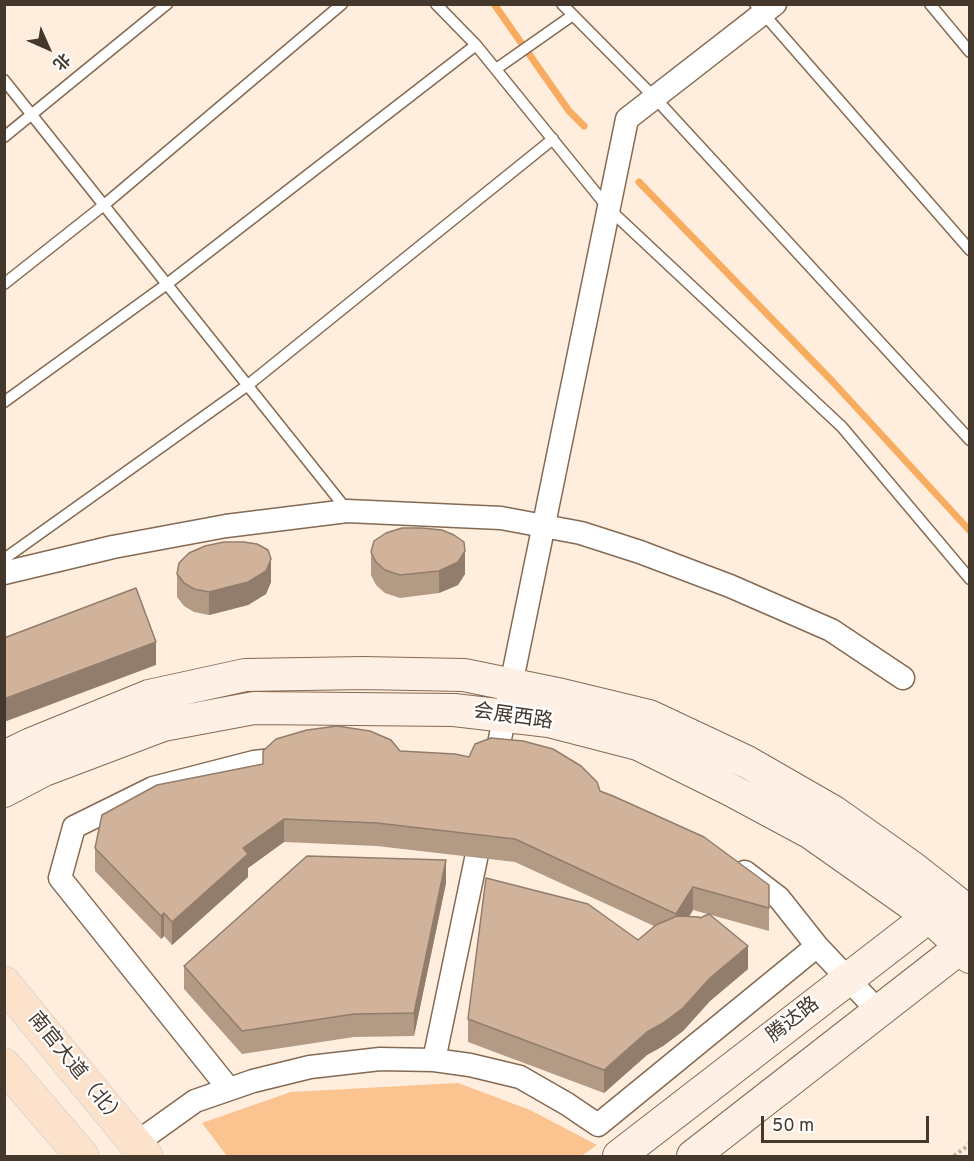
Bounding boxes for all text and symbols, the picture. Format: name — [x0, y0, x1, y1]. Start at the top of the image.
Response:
north arrow — [18, 18, 78, 78]
text: 北 — [48, 48, 73, 73]
street label: 会展西路 — [472, 701, 554, 735]
street label: 腾达路 — [763, 993, 825, 1049]
street label: 南官大道（北） — [22, 1008, 128, 1132]
scale bar — [764, 1104, 932, 1142]
text: 50 m — [772, 1115, 814, 1138]

